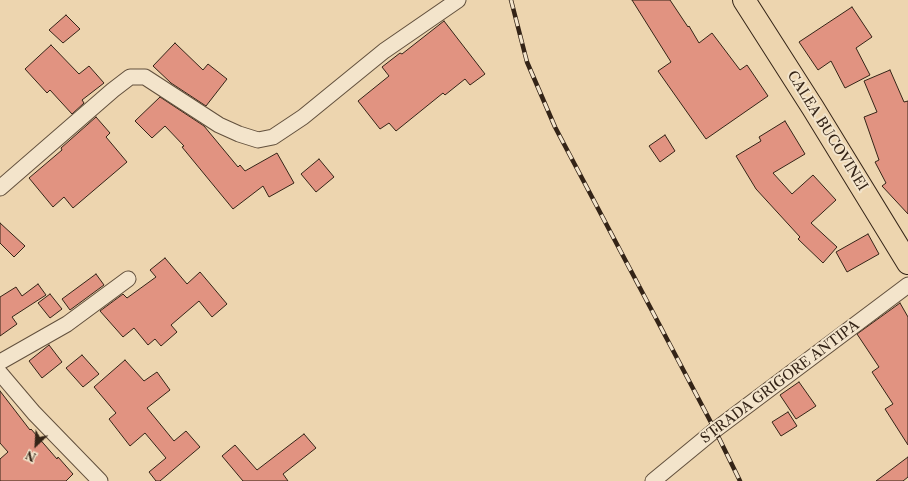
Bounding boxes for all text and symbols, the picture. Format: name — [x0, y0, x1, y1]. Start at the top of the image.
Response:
street label: CALEA BUCOVINEI — [783, 68, 871, 194]
street label: STRADA GRIGORE ANTIPA — [697, 317, 863, 447]
north arrow — [16, 425, 56, 465]
text: N — [24, 448, 38, 464]

